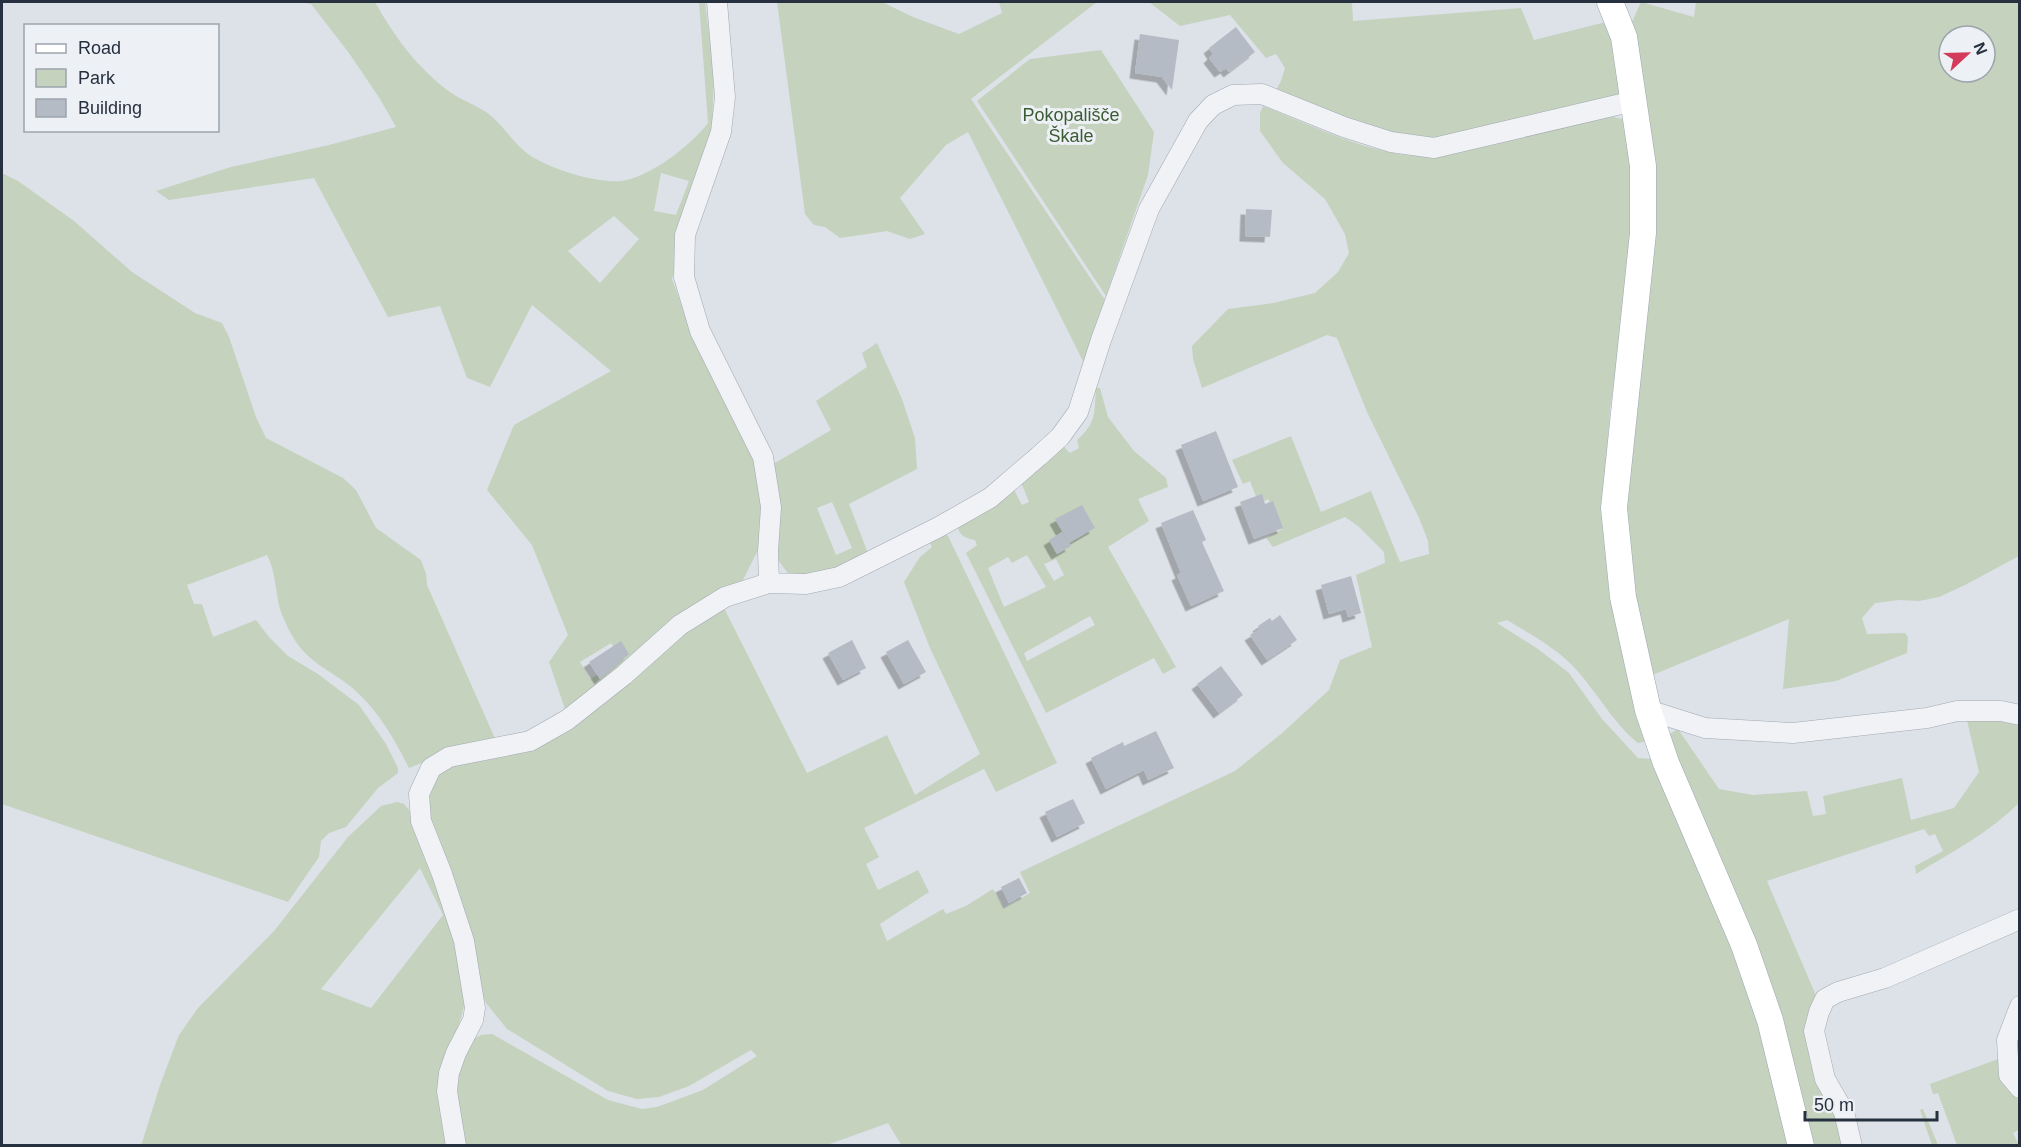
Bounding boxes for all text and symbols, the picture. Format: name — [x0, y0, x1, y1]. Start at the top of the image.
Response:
legend — [24, 24, 219, 132]
north arrow — [1937, 24, 1997, 84]
text: Road — [78, 38, 121, 58]
text: N — [1970, 40, 1990, 57]
text: Park — [78, 68, 116, 88]
text: Building — [78, 98, 142, 118]
park label: Pokopališče Škale — [1022, 105, 1120, 146]
scale bar — [1805, 1084, 1937, 1122]
text: 50 m — [1814, 1095, 1854, 1115]

